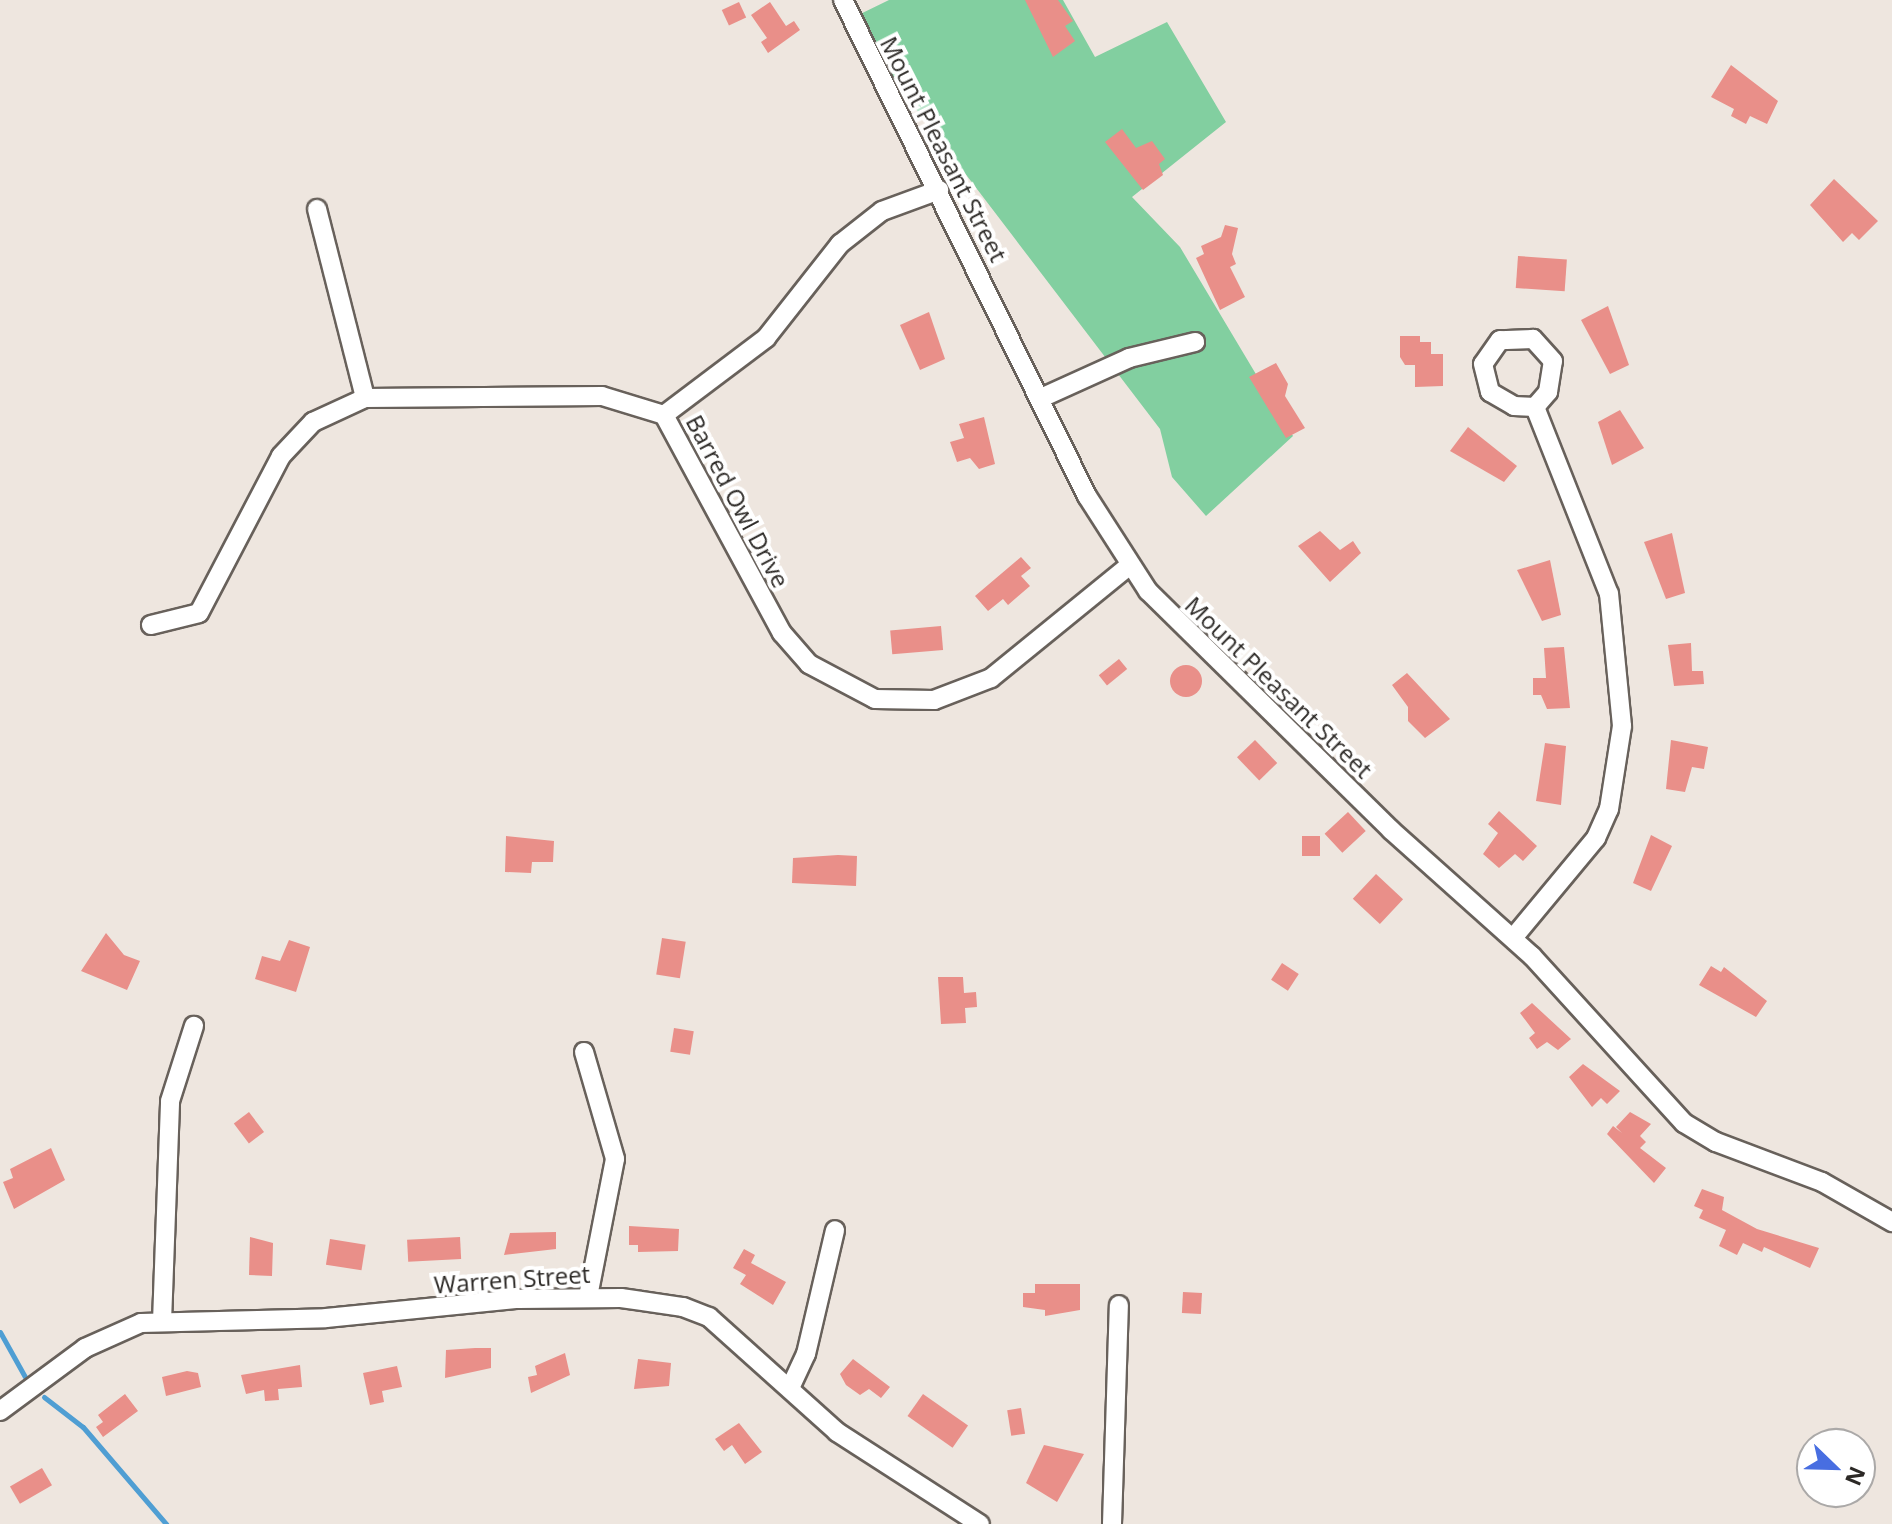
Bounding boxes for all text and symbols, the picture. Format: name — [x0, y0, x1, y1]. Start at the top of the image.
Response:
street label: Mount Pleasant Street — [875, 32, 1013, 266]
street label: Barred Owl Drive — [680, 410, 796, 592]
street label: Mount Pleasant Street — [1179, 590, 1379, 784]
street label: Warren Street — [433, 1259, 591, 1299]
north arrow — [1796, 1428, 1876, 1508]
text: N — [1839, 1462, 1874, 1491]

